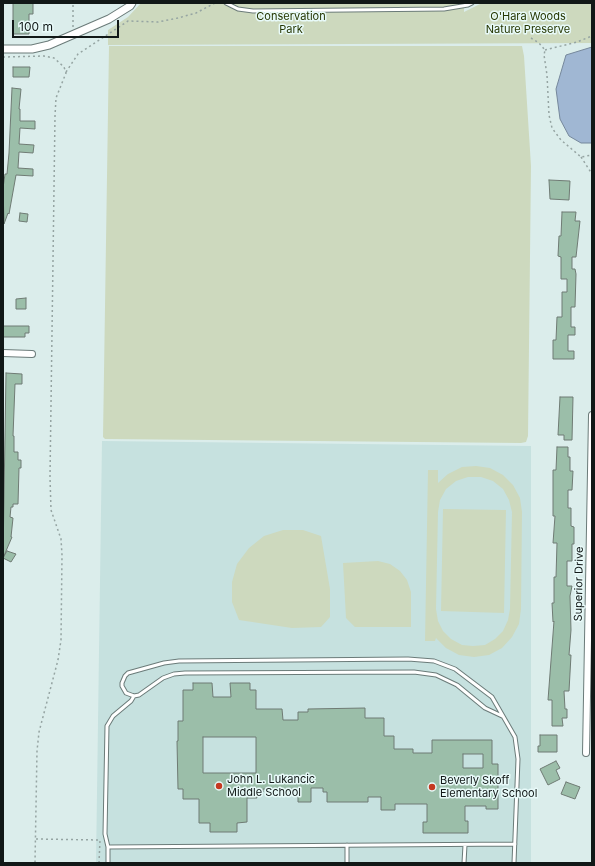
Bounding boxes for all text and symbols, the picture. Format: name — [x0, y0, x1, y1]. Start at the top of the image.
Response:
park label: Conservation Park — [256, 10, 326, 36]
park label: O'Hara Woods Nature Preserve — [486, 10, 570, 36]
scale bar — [14, 12, 121, 38]
text: 100 m — [19, 19, 53, 34]
street label: Superior Drive — [572, 546, 586, 622]
place label: John L. Lukancic Middle School — [227, 773, 315, 799]
place label: Beverly Skoff Elementary School — [440, 774, 537, 800]
marker: John L. Lukancic Middle School — [214, 781, 224, 791]
marker: Beverly Skoff Elementary School — [427, 782, 437, 792]

